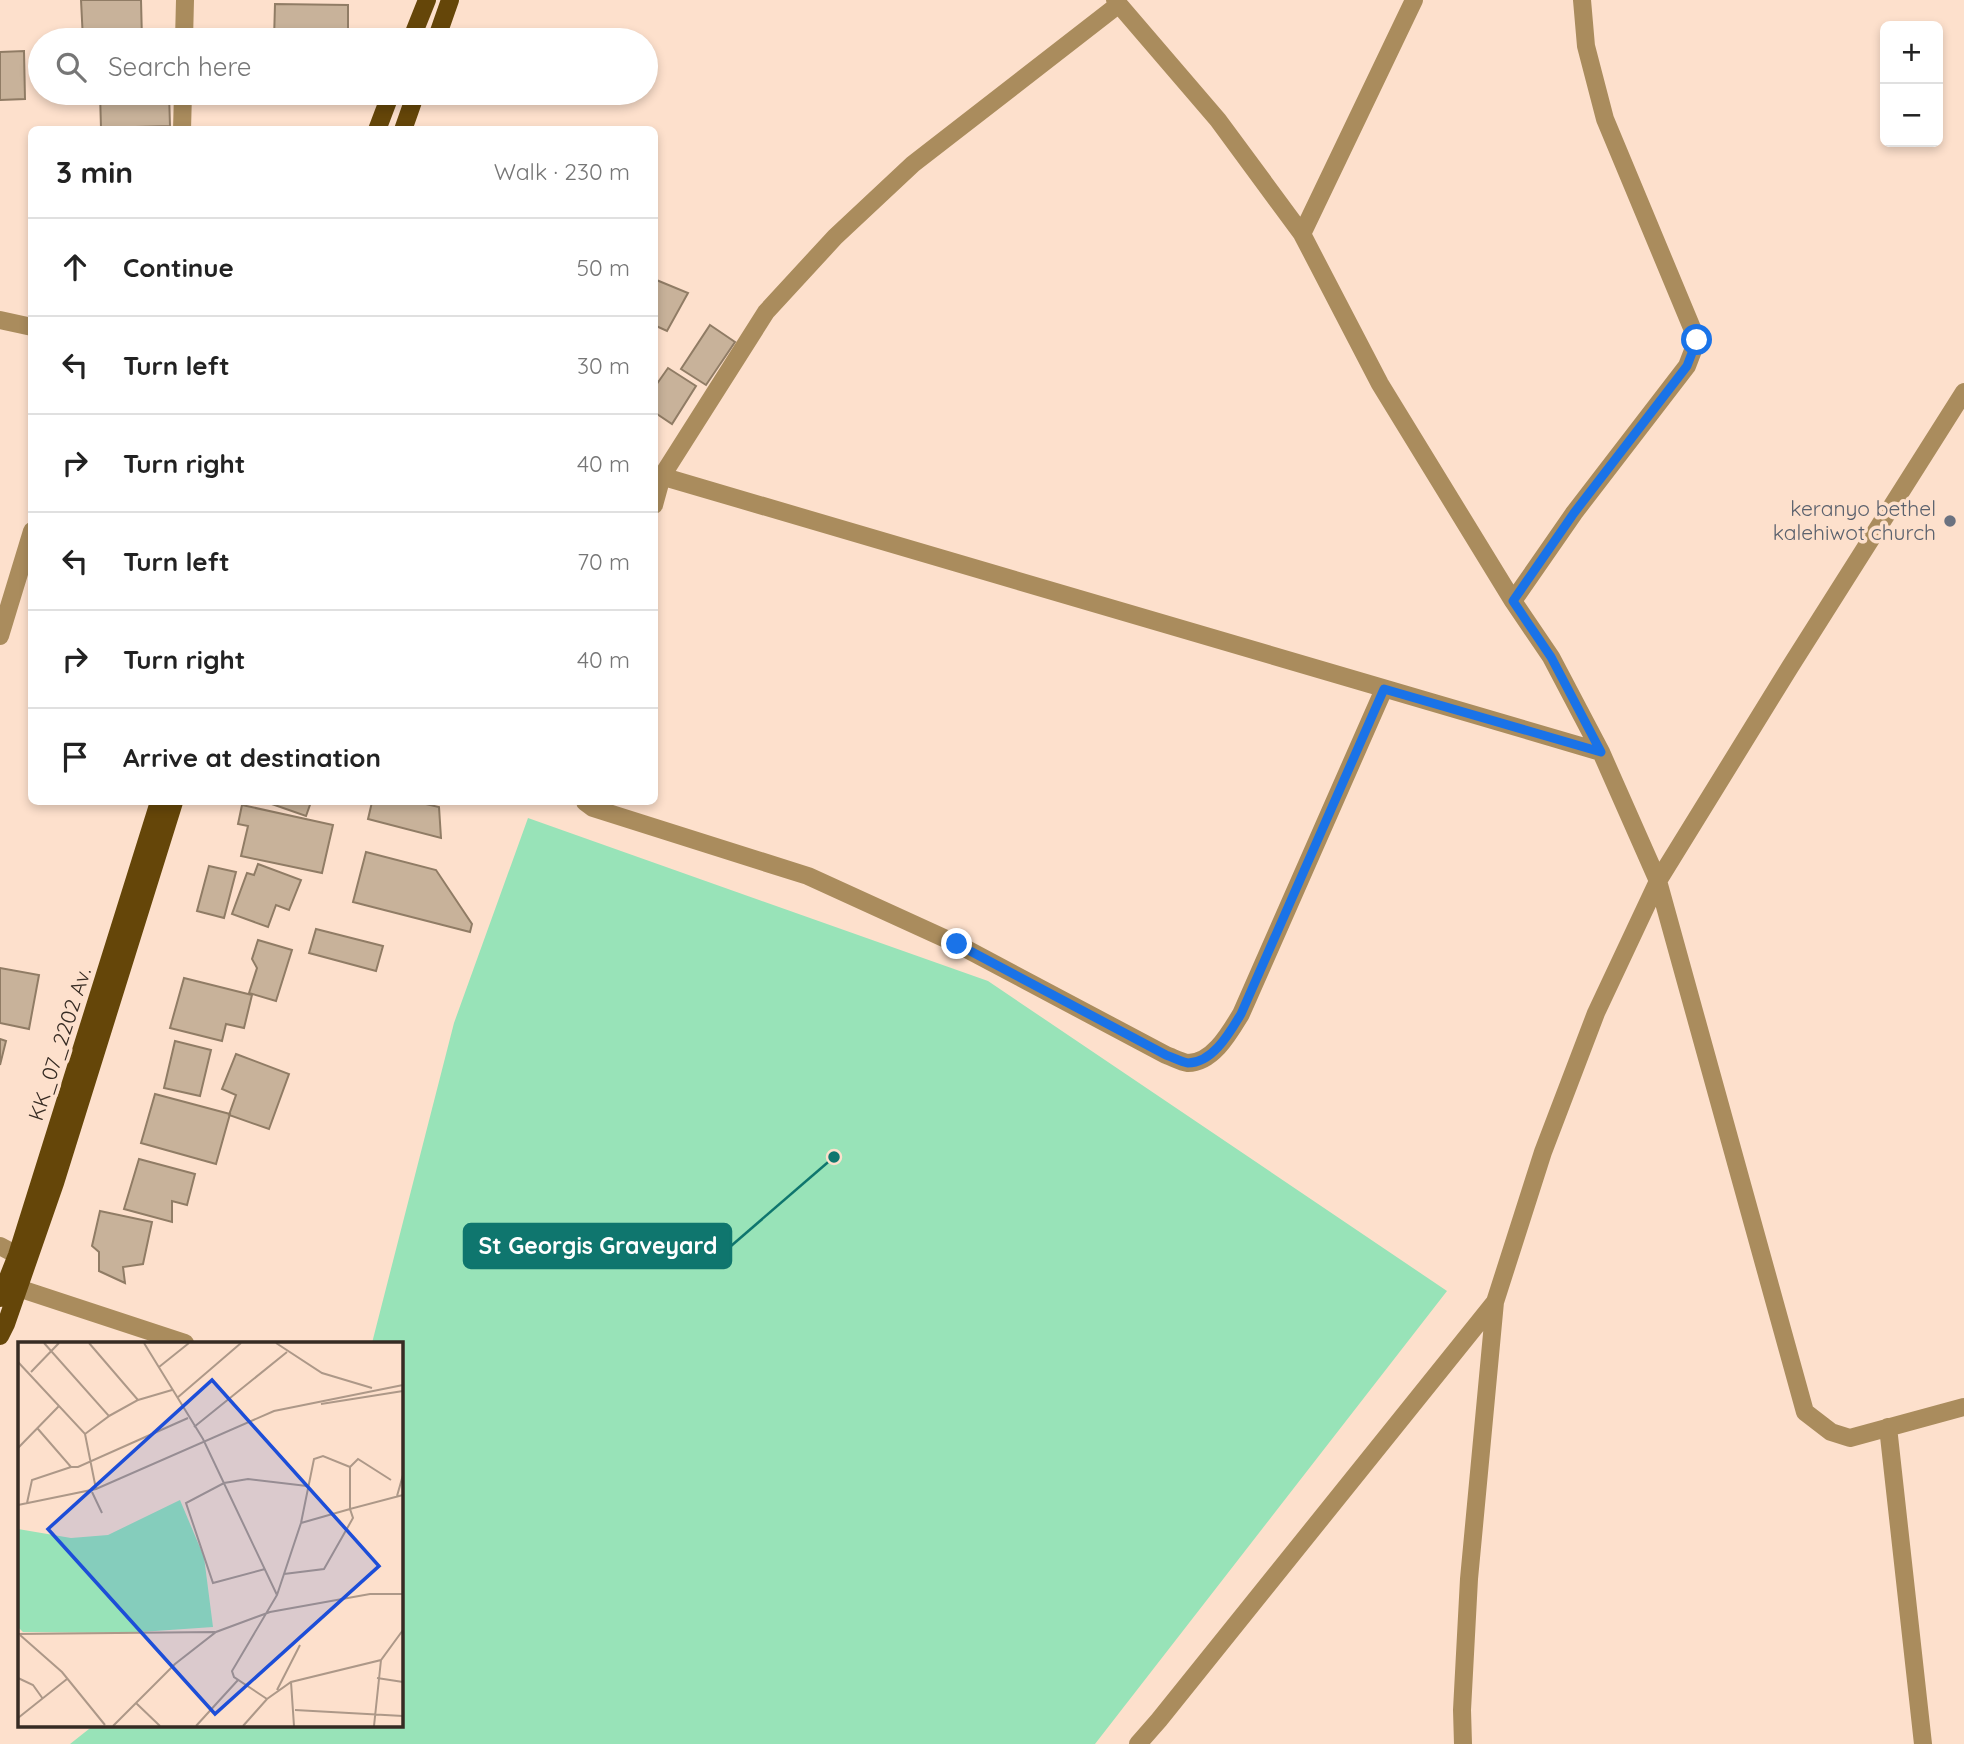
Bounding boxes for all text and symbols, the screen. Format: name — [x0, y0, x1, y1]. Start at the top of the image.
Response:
map controls — [1880, 21, 1943, 147]
button: + — [1880, 21, 1943, 84]
search box — [28, 28, 658, 105]
icon: search — [52, 48, 90, 86]
text: Search here — [108, 50, 252, 83]
button: − — [1880, 84, 1943, 147]
text: 3 min — [56, 153, 133, 191]
text: Walk · 230 m — [494, 157, 630, 186]
icon: ahead — [56, 248, 94, 286]
text: Continue — [123, 251, 234, 284]
text: 50 m — [577, 253, 630, 282]
route start — [1681, 324, 1712, 355]
icon: left — [56, 346, 94, 384]
text: Turn left — [123, 349, 230, 382]
text: 30 m — [577, 351, 630, 380]
icon: right — [56, 444, 94, 482]
text: Turn right — [123, 447, 245, 480]
text: 40 m — [577, 449, 630, 478]
place label: keranyo bethel kalehiwot church — [1773, 495, 1936, 545]
marker: keranyo bethel kalehiwot church — [1942, 513, 1958, 529]
icon: left — [56, 542, 94, 580]
text: Turn left — [123, 545, 230, 578]
text: 70 m — [577, 547, 630, 576]
icon: right — [56, 640, 94, 678]
text: Turn right — [123, 643, 245, 676]
text: 40 m — [577, 645, 630, 674]
icon: arrive — [56, 738, 94, 776]
text: Arrive at destination — [123, 741, 381, 774]
route end — [941, 928, 972, 959]
street label: KK_07_2202 Av. — [22, 964, 96, 1124]
callout: St Georgis Graveyard — [464, 1224, 731, 1268]
text: St Georgis Graveyard — [479, 1231, 717, 1260]
inset map — [18, 1342, 402, 1726]

